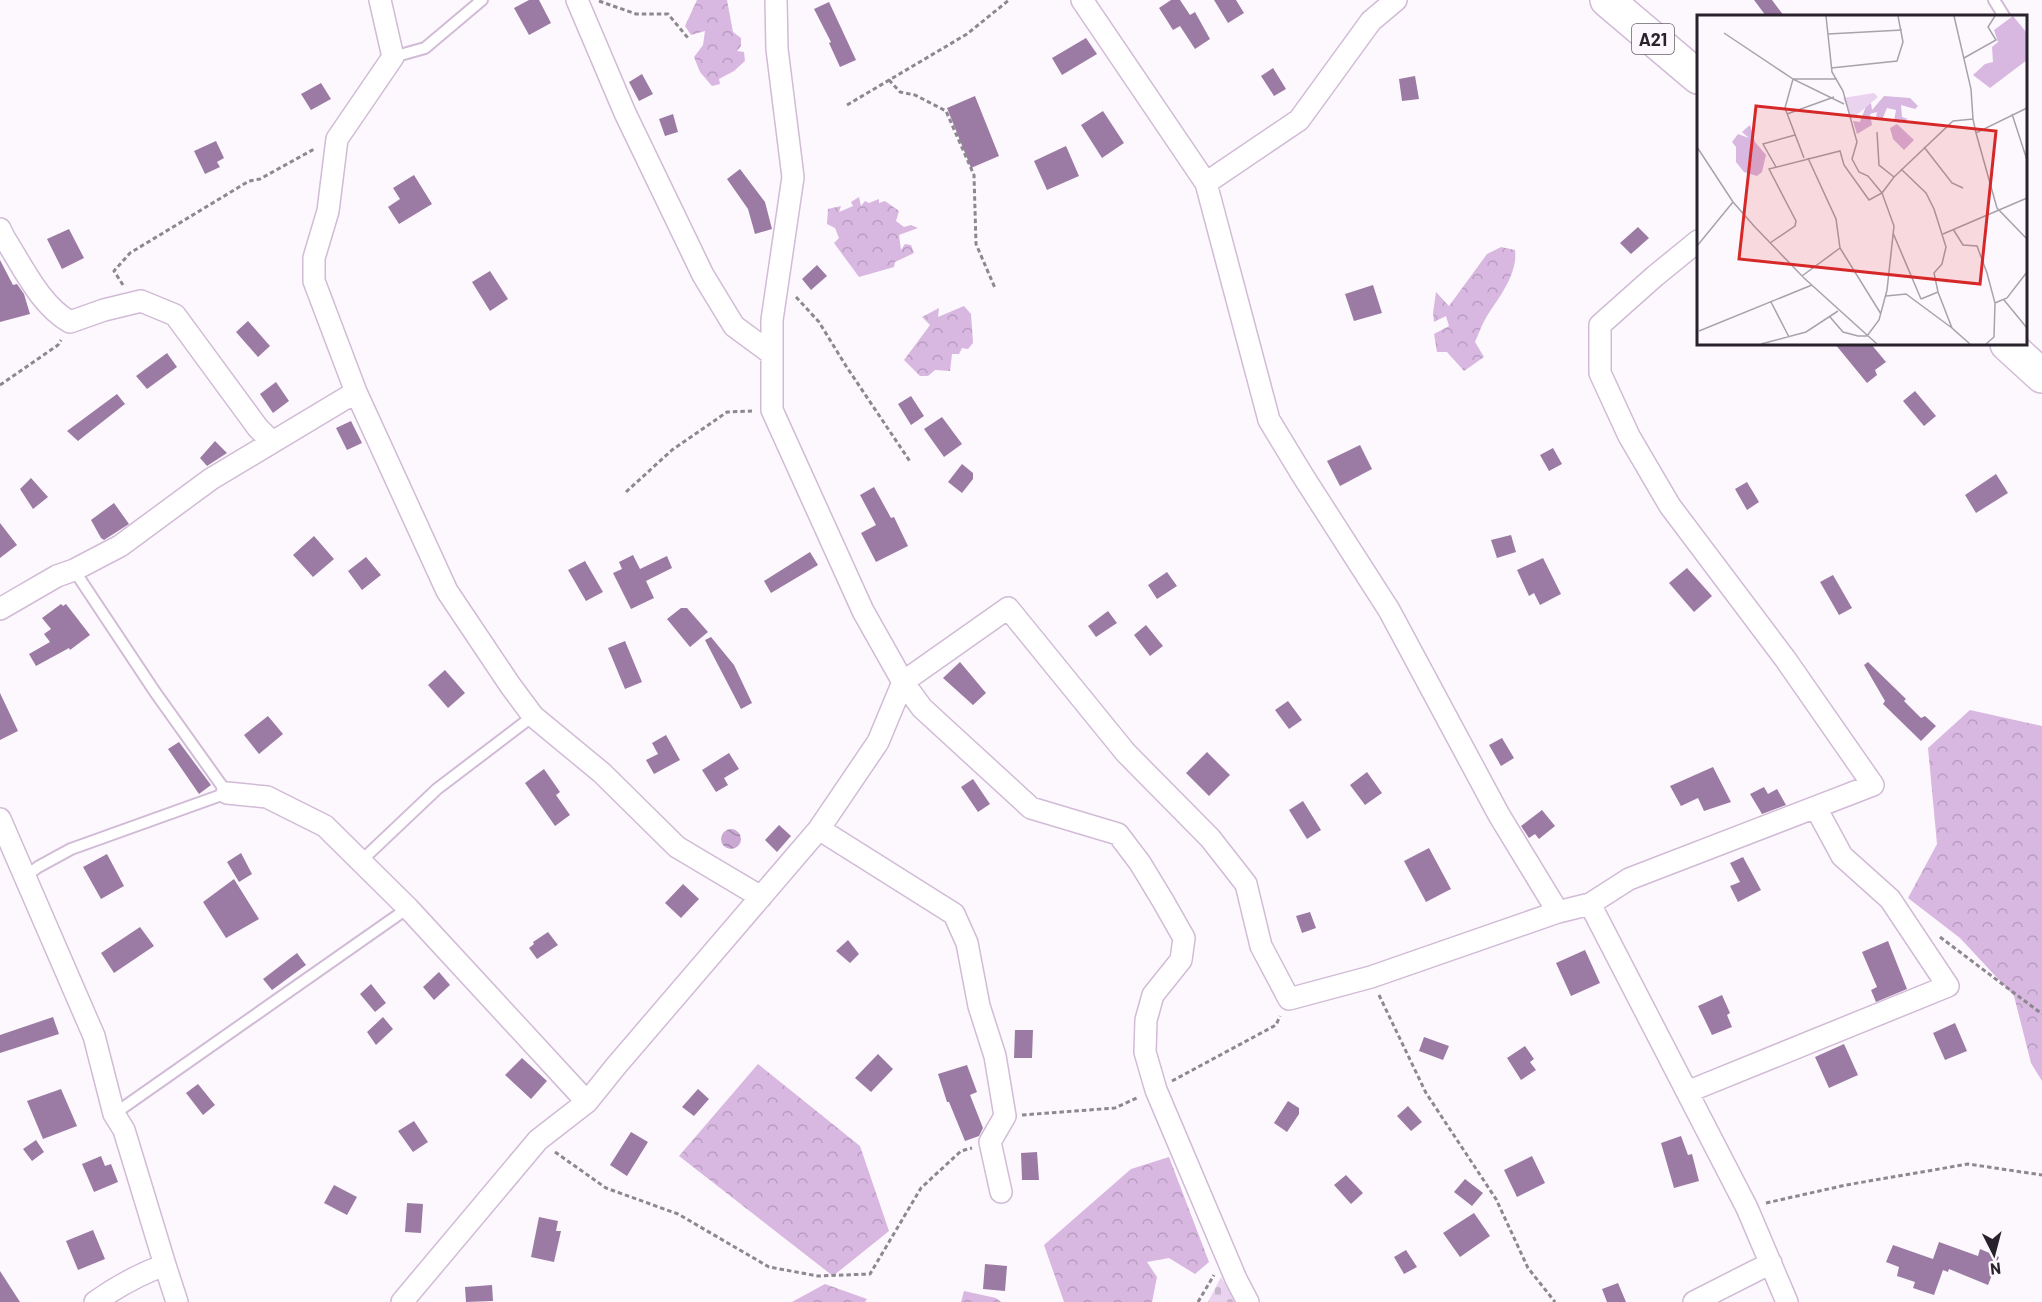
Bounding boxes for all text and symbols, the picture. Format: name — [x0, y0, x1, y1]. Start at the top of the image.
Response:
inset map — [1697, 15, 2027, 345]
road number: A21 — [1632, 24, 1674, 54]
north arrow — [1964, 1224, 2024, 1284]
text: N — [1989, 1259, 2002, 1279]

